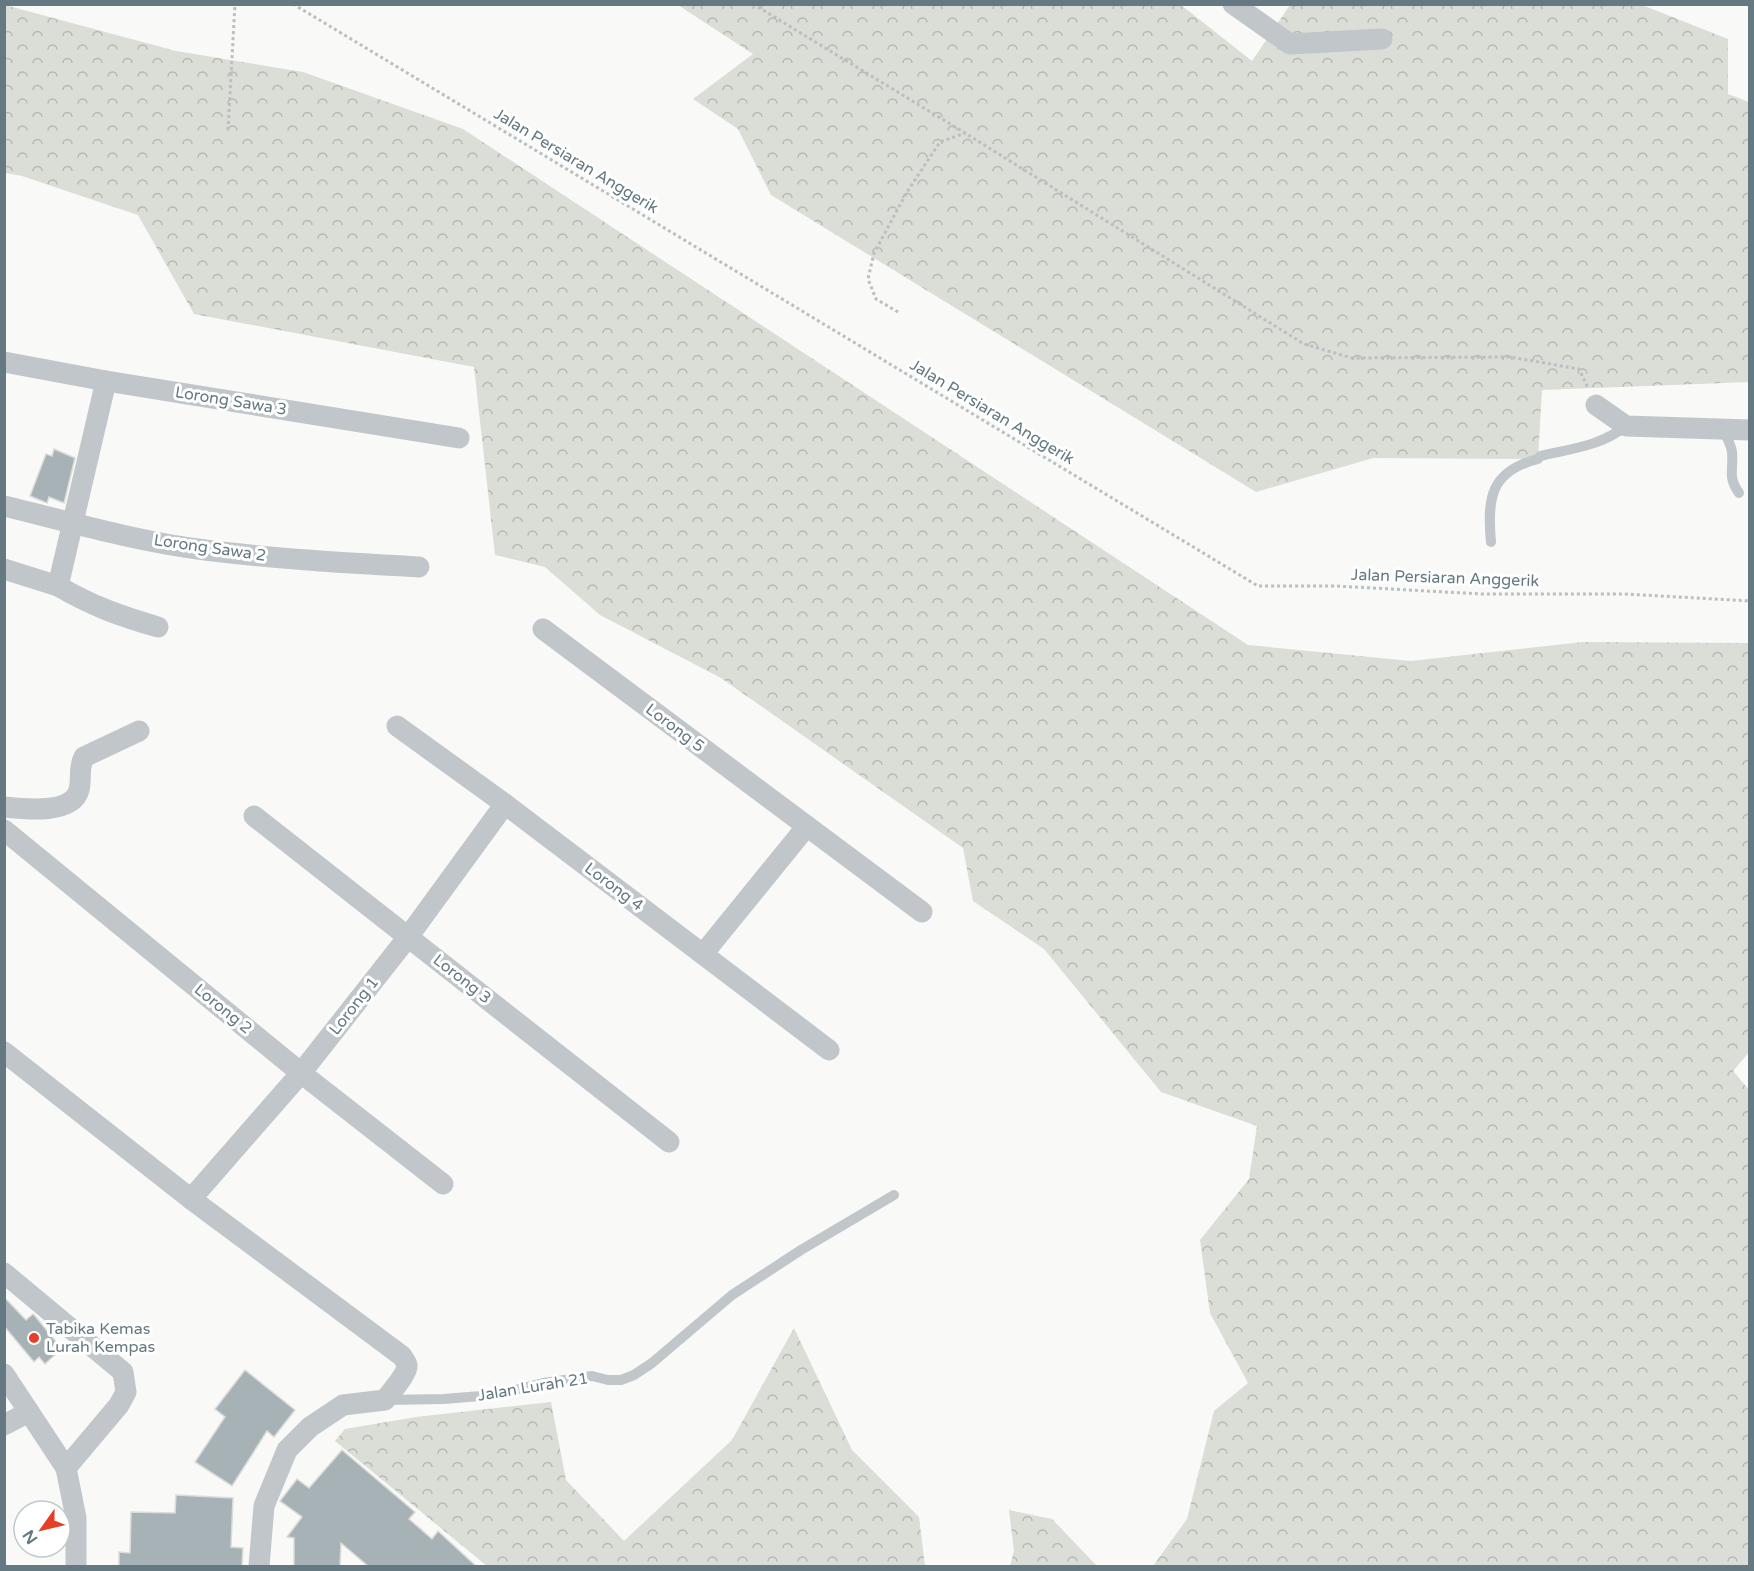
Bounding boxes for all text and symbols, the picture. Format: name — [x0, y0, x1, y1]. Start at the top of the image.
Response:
street label: Jalan Persiaran Anggerik — [490, 104, 662, 218]
street label: Jalan Persiaran Anggerik — [906, 355, 1078, 469]
street label: Lorong Sawa 3 — [174, 382, 288, 420]
street label: Lorong Sawa 2 — [153, 530, 267, 566]
street label: Jalan Persiaran Anggerik — [1351, 565, 1540, 591]
street label: Lorong 5 — [642, 699, 708, 757]
street label: Lorong 4 — [581, 858, 647, 916]
street label: Lorong 3 — [429, 950, 495, 1008]
street label: Lorong 1 — [325, 973, 383, 1039]
street label: Lorong 2 — [190, 980, 256, 1038]
place label: Tabika Kemas Lurah Kempas — [46, 1319, 155, 1357]
marker: Tabika Kemas Lurah Kempas — [27, 1331, 41, 1345]
street label: Jalan Lurah 21 — [476, 1368, 590, 1406]
north arrow — [12, 1499, 72, 1559]
text: N — [19, 1526, 42, 1548]

